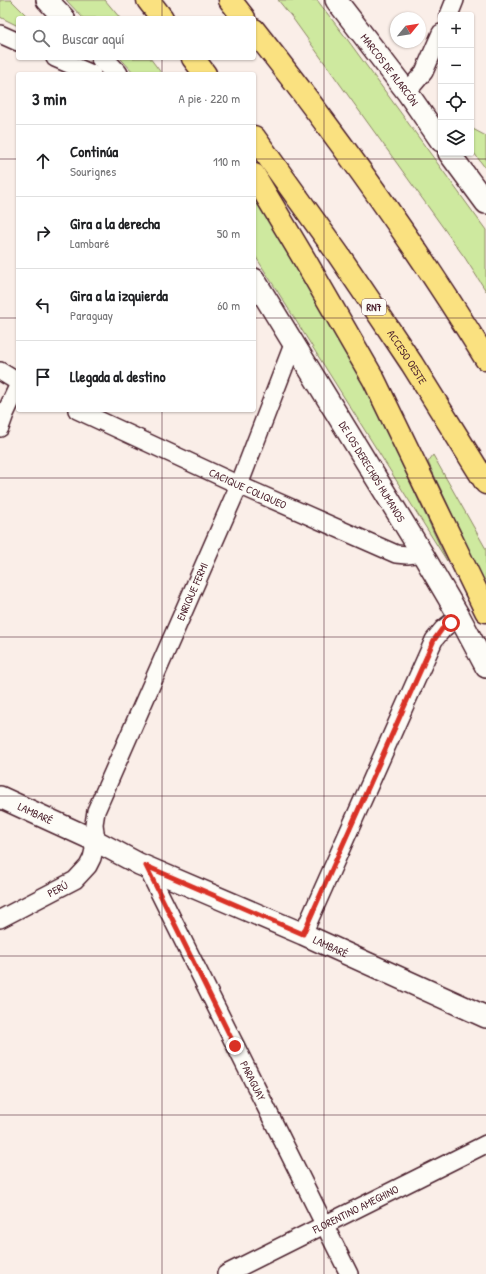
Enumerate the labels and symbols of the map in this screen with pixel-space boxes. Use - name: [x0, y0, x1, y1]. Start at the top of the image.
- north arrow: [390, 12, 426, 48]
- street label: MARCOS DE ALARCÓN: [358, 31, 422, 109]
- road number: RN7: [362, 299, 386, 315]
- street label: ACCESO OESTE: [384, 327, 430, 387]
- street label: DE LOS DERECHOS HUMANOS: [336, 419, 408, 525]
- street label: CACIQUE COLIQUEO: [207, 465, 289, 512]
- street label: ENRIQUE FERMI: [173, 560, 211, 623]
- route start: [442, 614, 460, 632]
- street label: LAMBARÉ: [16, 799, 55, 827]
- street label: PERÚ: [45, 878, 70, 900]
- street label: LAMBARÉ: [311, 933, 350, 961]
- route end: [226, 1037, 244, 1055]
- street label: PARAGUAY: [237, 1059, 269, 1103]
- street label: FLORENTINO AMEGHINO: [310, 1182, 401, 1237]

